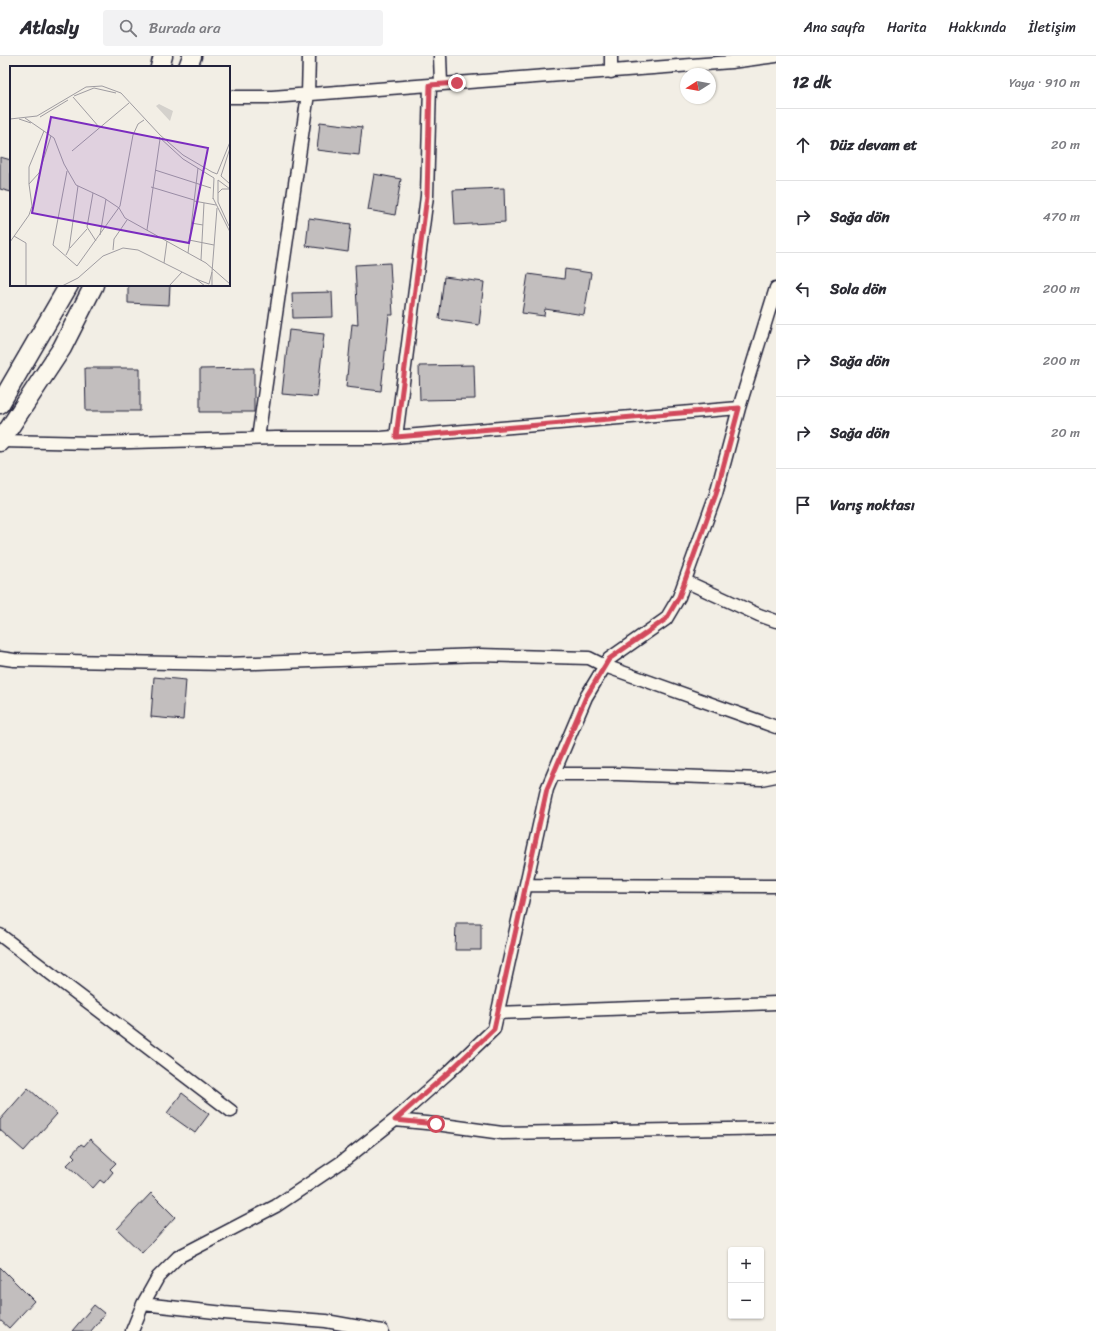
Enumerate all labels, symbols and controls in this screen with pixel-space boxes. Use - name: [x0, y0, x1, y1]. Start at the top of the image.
- search box: [103, 10, 383, 46]
- text: Atlasly: [20, 11, 79, 44]
- text: Burada ara: [149, 15, 221, 41]
- text: Ana sayfa: [804, 15, 865, 40]
- text: Harita: [887, 15, 927, 40]
- text: Hakkında: [949, 15, 1006, 40]
- text: İletişim: [1028, 15, 1076, 40]
- icon: search: [117, 17, 139, 39]
- inset map: [10, 66, 230, 286]
- text: 12 dk: [792, 67, 832, 97]
- north arrow: [680, 68, 716, 104]
- text: Yaya · 910 m: [1009, 71, 1080, 94]
- route end: [448, 74, 466, 92]
- text: Düz devam et: [830, 132, 917, 158]
- text: 20 m: [1051, 133, 1080, 156]
- icon: ahead: [792, 134, 814, 156]
- text: Sağa dön: [830, 204, 890, 230]
- text: 470 m: [1043, 205, 1080, 228]
- icon: right: [792, 206, 814, 228]
- text: Sola dön: [830, 276, 886, 302]
- text: 200 m: [1043, 277, 1080, 300]
- icon: left: [792, 278, 814, 300]
- text: Sağa dön: [830, 348, 890, 374]
- text: 200 m: [1043, 349, 1080, 372]
- icon: right: [792, 350, 814, 372]
- text: Sağa dön: [830, 420, 890, 446]
- text: 20 m: [1051, 421, 1080, 444]
- icon: right: [792, 422, 814, 444]
- text: Varış noktası: [830, 492, 915, 518]
- icon: arrive: [792, 494, 814, 516]
- route start: [427, 1115, 445, 1133]
- map controls: [728, 1247, 764, 1319]
- button: +: [728, 1247, 764, 1283]
- button: −: [728, 1283, 764, 1319]

